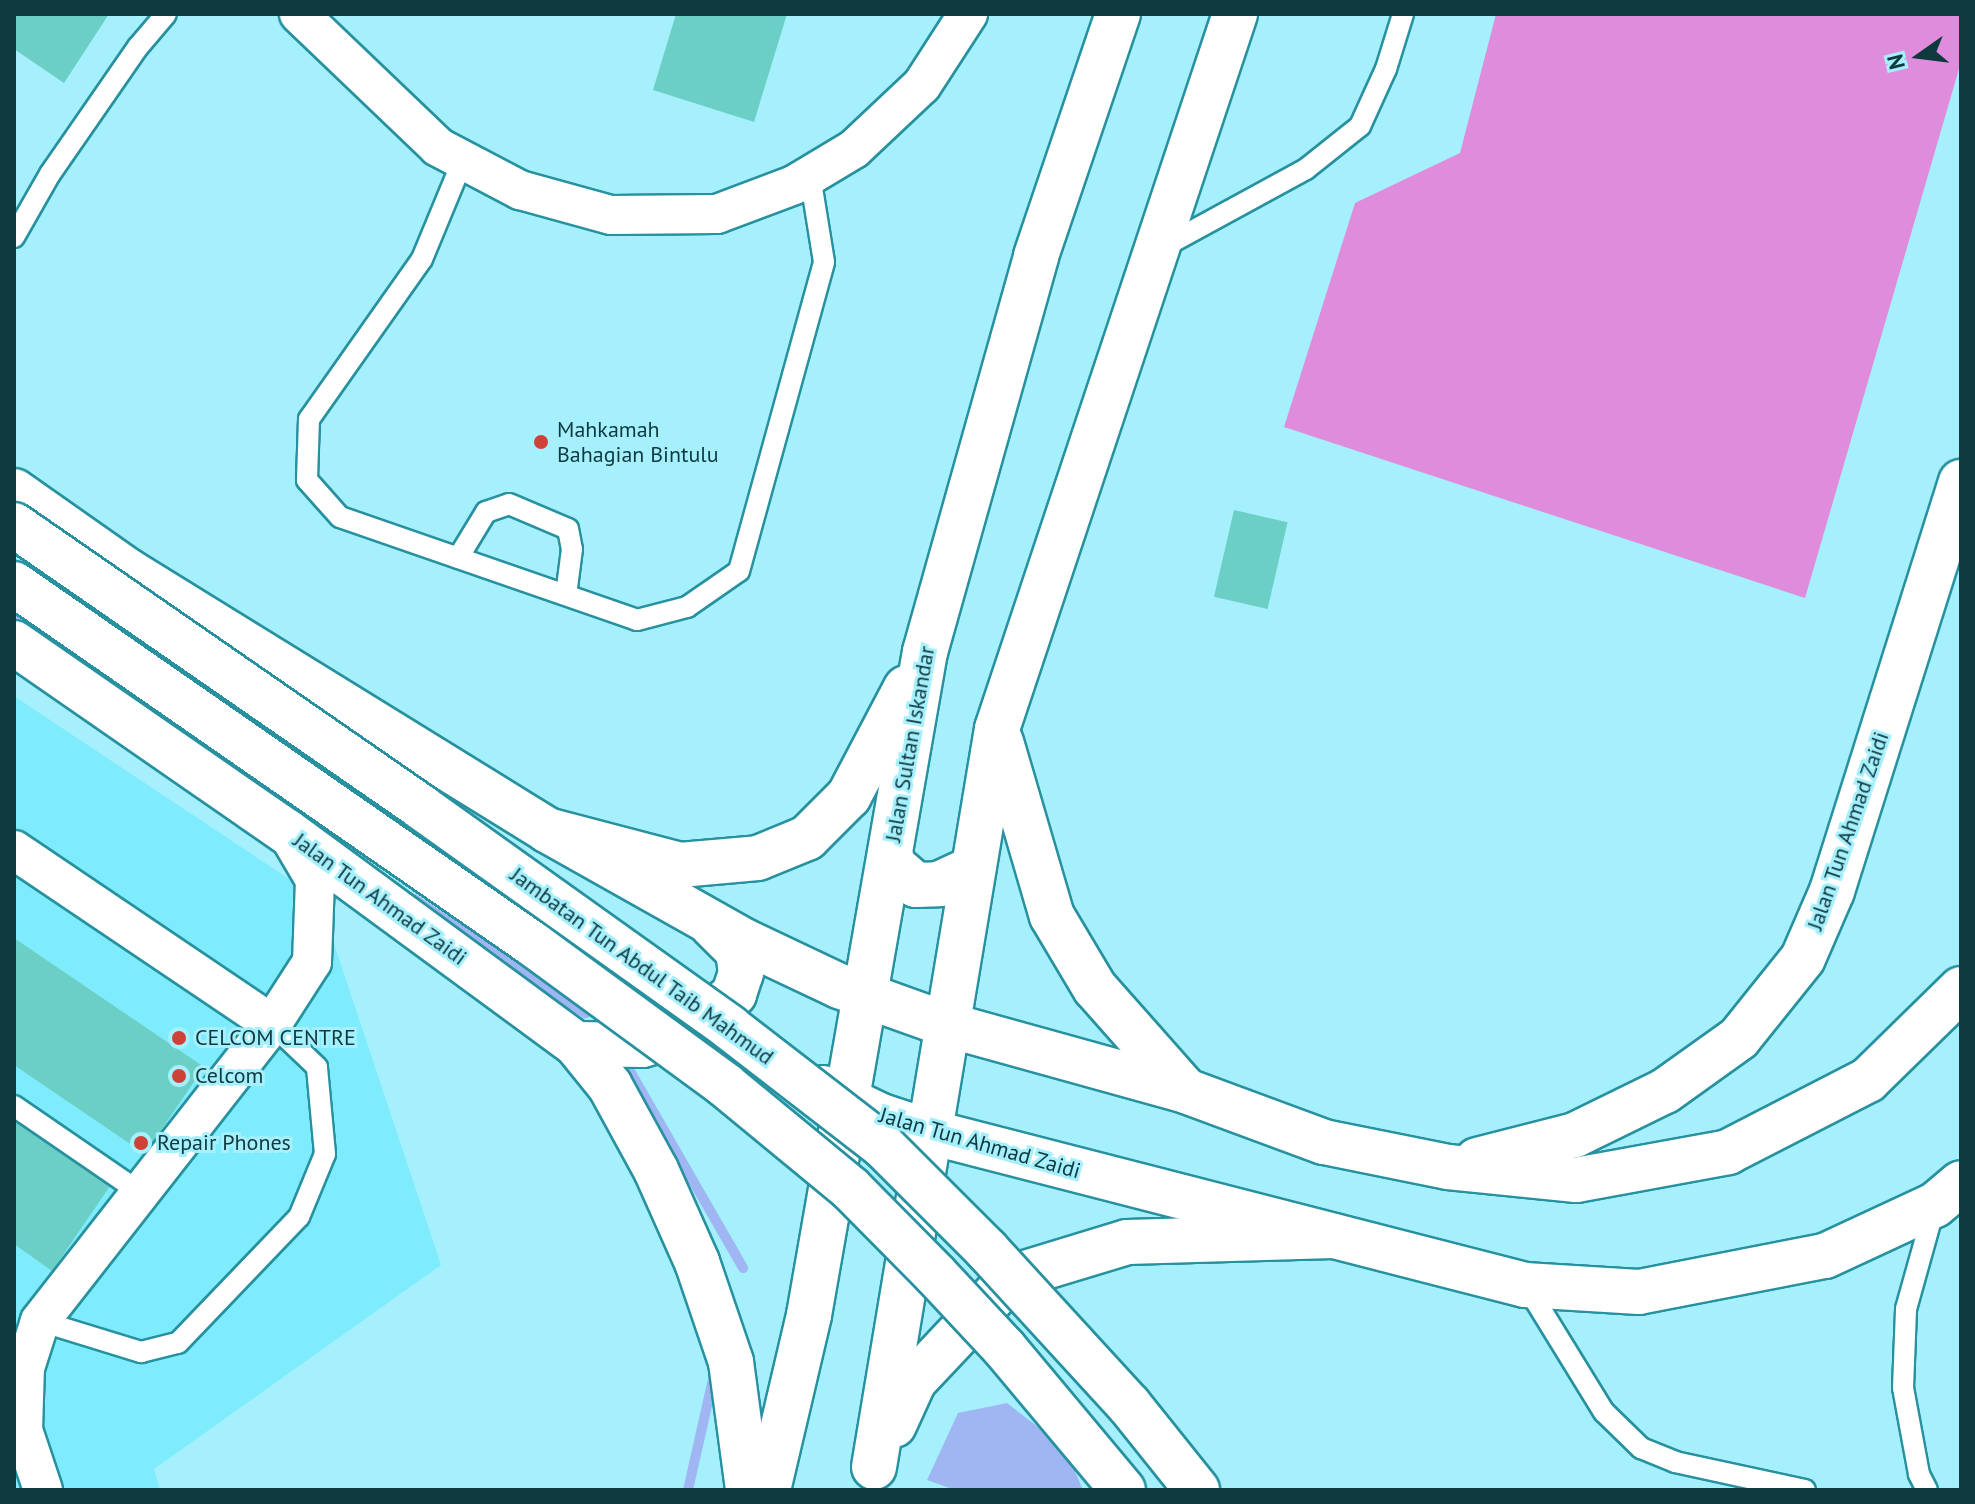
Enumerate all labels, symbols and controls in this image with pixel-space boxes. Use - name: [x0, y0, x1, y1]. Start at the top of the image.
- north arrow: [1879, 16, 1959, 96]
- text: N: [1880, 51, 1911, 72]
- place label: Mahkamah Bahagian Bintulu: [557, 416, 719, 468]
- marker: Mahkamah Bahagian Bintulu: [532, 433, 550, 451]
- street label: Jalan Sultan Iskandar: [880, 644, 940, 844]
- street label: Jalan Tun Ahmad Zaidi: [1801, 728, 1895, 934]
- street label: Jalan Tun Ahmad Zaidi: [287, 827, 473, 971]
- street label: Jambatan Tun Abdul Taib Mahmud: [504, 861, 780, 1071]
- place label: CELCOM CENTRE: [195, 1025, 356, 1051]
- marker: CELCOM CENTRE: [170, 1029, 188, 1047]
- place label: Celcom: [195, 1063, 263, 1089]
- marker: Celcom: [170, 1067, 188, 1085]
- street label: Jalan Tun Ahmad Zaidi: [876, 1101, 1084, 1185]
- place label: Repair Phones: [157, 1130, 291, 1156]
- marker: Repair Phones: [132, 1134, 150, 1152]

